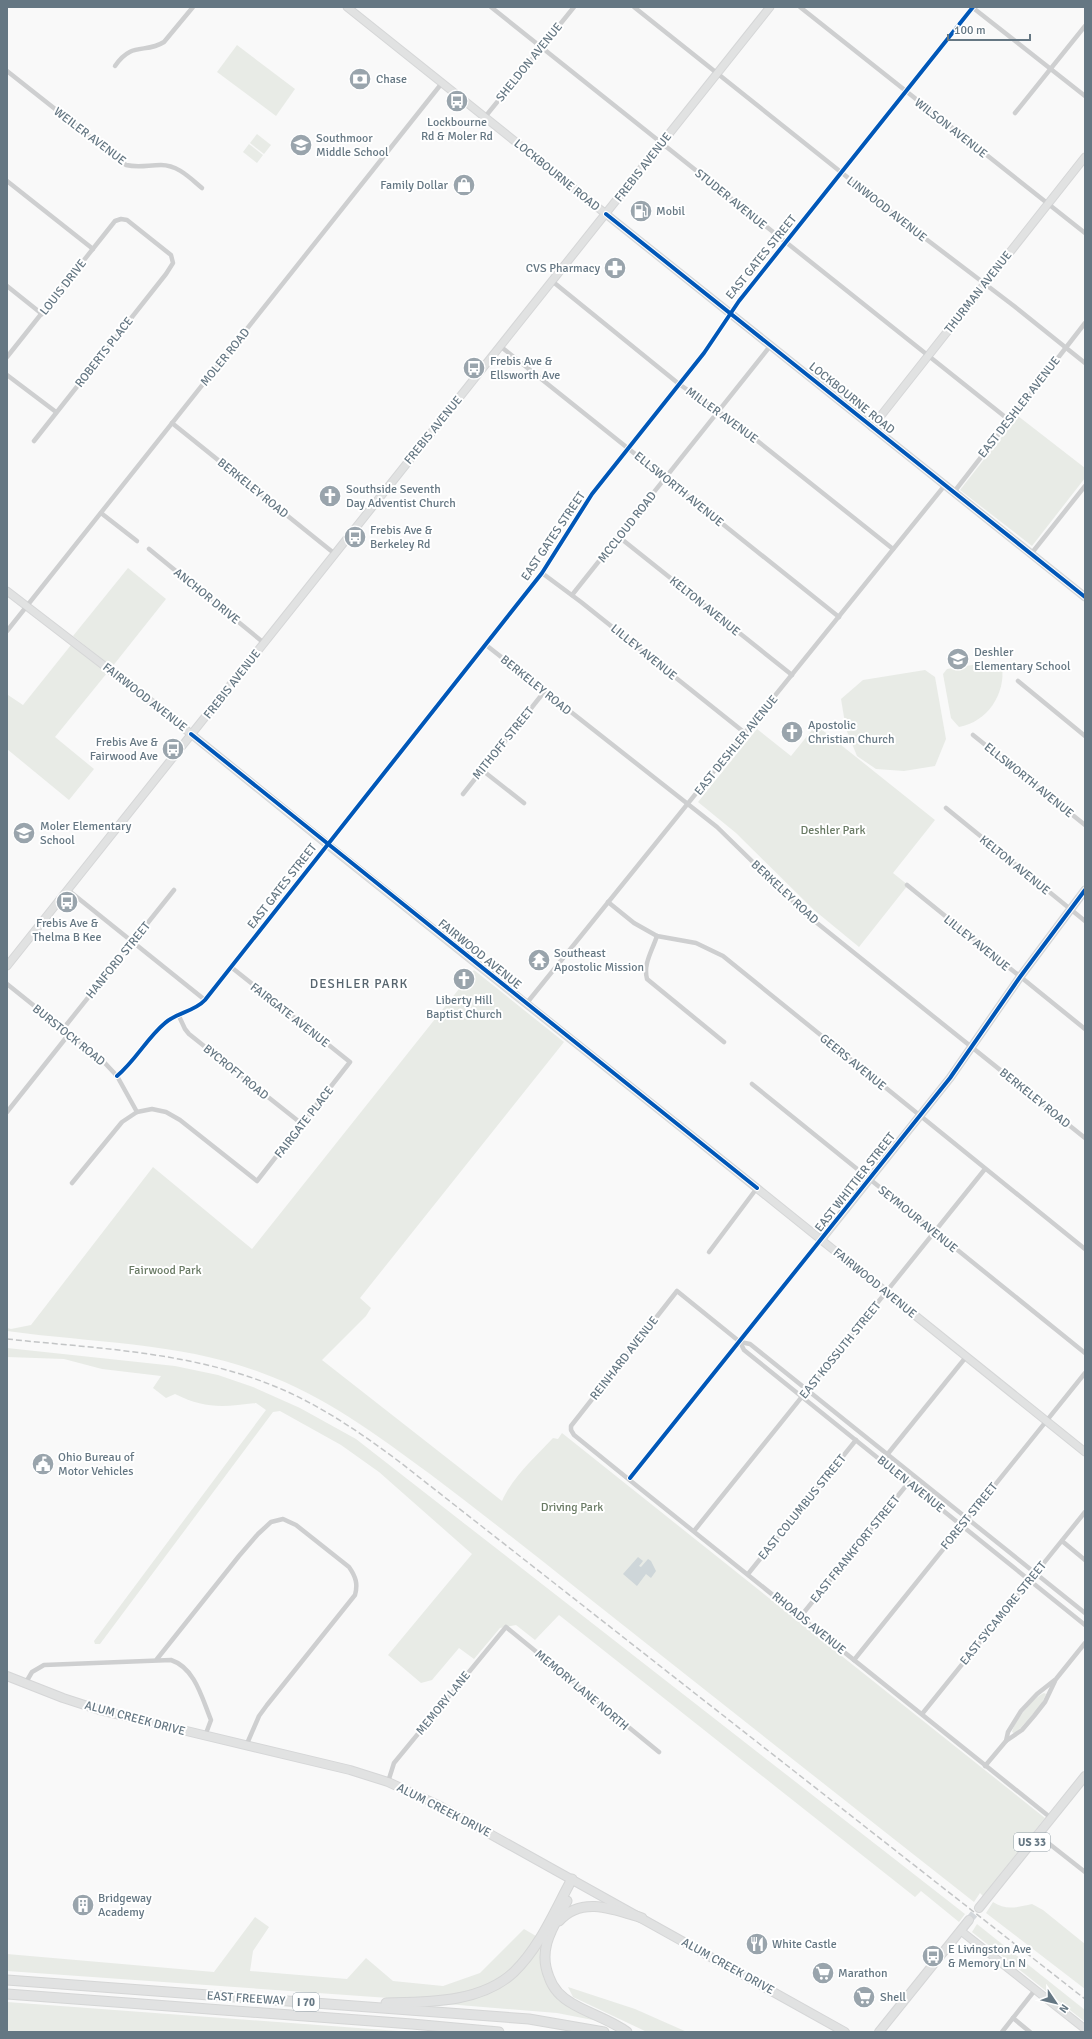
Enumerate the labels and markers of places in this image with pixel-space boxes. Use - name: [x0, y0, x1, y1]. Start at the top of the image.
- bank icon: Chase: [347, 66, 373, 92]
- place label: Chase: [376, 72, 407, 87]
- bus stop icon: Lockbourne Rd & Moler Rd: [444, 88, 470, 114]
- place label: Lockbourne Rd & Moler Rd: [421, 115, 493, 144]
- place label: Southmoor Middle School: [316, 131, 389, 160]
- school or university icon: Southmoor Middle School: [288, 132, 314, 158]
- shop icon: Family Dollar: [451, 172, 477, 198]
- place label: Family Dollar: [380, 178, 449, 193]
- fuel station icon: Mobil: [628, 198, 654, 224]
- place label: Mobil: [656, 204, 686, 219]
- pharmacy icon: CVS Pharmacy: [602, 255, 628, 281]
- place label: CVS Pharmacy: [526, 261, 600, 276]
- place label: Frebis Ave & Ellsworth Ave: [490, 354, 560, 383]
- bus stop icon: Frebis Ave & Ellsworth Ave: [461, 355, 487, 381]
- place label: Southside Seventh Day Adventist Church: [346, 482, 456, 511]
- church icon: Southside Seventh Day Adventist Church: [317, 483, 343, 509]
- place label: Frebis Ave & Berkeley Rd: [370, 523, 433, 552]
- bus stop icon: Frebis Ave & Berkeley Rd: [342, 524, 368, 550]
- place label: Deshler Elementary School: [974, 645, 1071, 674]
- school or university icon: Deshler Elementary School: [945, 646, 971, 672]
- place label: Apostolic Christian Church: [808, 718, 894, 747]
- church icon: Apostolic Christian Church: [779, 719, 805, 745]
- place label: Frebis Ave & Fairwood Ave: [90, 735, 159, 764]
- bus stop icon: Frebis Ave & Fairwood Ave: [160, 736, 186, 762]
- place label: Moler Elementary School: [40, 819, 132, 848]
- school or university icon: Moler Elementary School: [11, 820, 37, 846]
- bus stop icon: Frebis Ave & Thelma B Kee: [54, 889, 80, 915]
- place label: Frebis Ave & Thelma B Kee: [32, 916, 102, 945]
- place label: Southeast Apostolic Mission: [554, 946, 644, 975]
- temple icon: Southeast Apostolic Mission: [526, 947, 552, 973]
- church icon: Liberty Hill Baptist Church: [451, 966, 477, 992]
- place label: Liberty Hill Baptist Church: [426, 993, 502, 1022]
- place label: Ohio Bureau of Motor Vehicles: [58, 1450, 135, 1479]
- public building icon: Ohio Bureau of Motor Vehicles: [30, 1451, 56, 1477]
- place label: Bridgeway Academy: [98, 1891, 152, 1920]
- building icon: Bridgeway Academy: [70, 1892, 96, 1918]
- restaurant icon: White Castle: [744, 1931, 770, 1957]
- place label: White Castle: [772, 1937, 837, 1952]
- place label: E Livingston Ave & Memory Ln N: [948, 1942, 1031, 1971]
- bus stop icon: E Livingston Ave & Memory Ln N: [920, 1943, 946, 1969]
- supermarket icon: Marathon: [810, 1960, 836, 1986]
- place label: Marathon: [838, 1966, 888, 1981]
- supermarket icon: Shell: [851, 1984, 877, 2010]
- place label: Shell: [880, 1990, 907, 2005]

